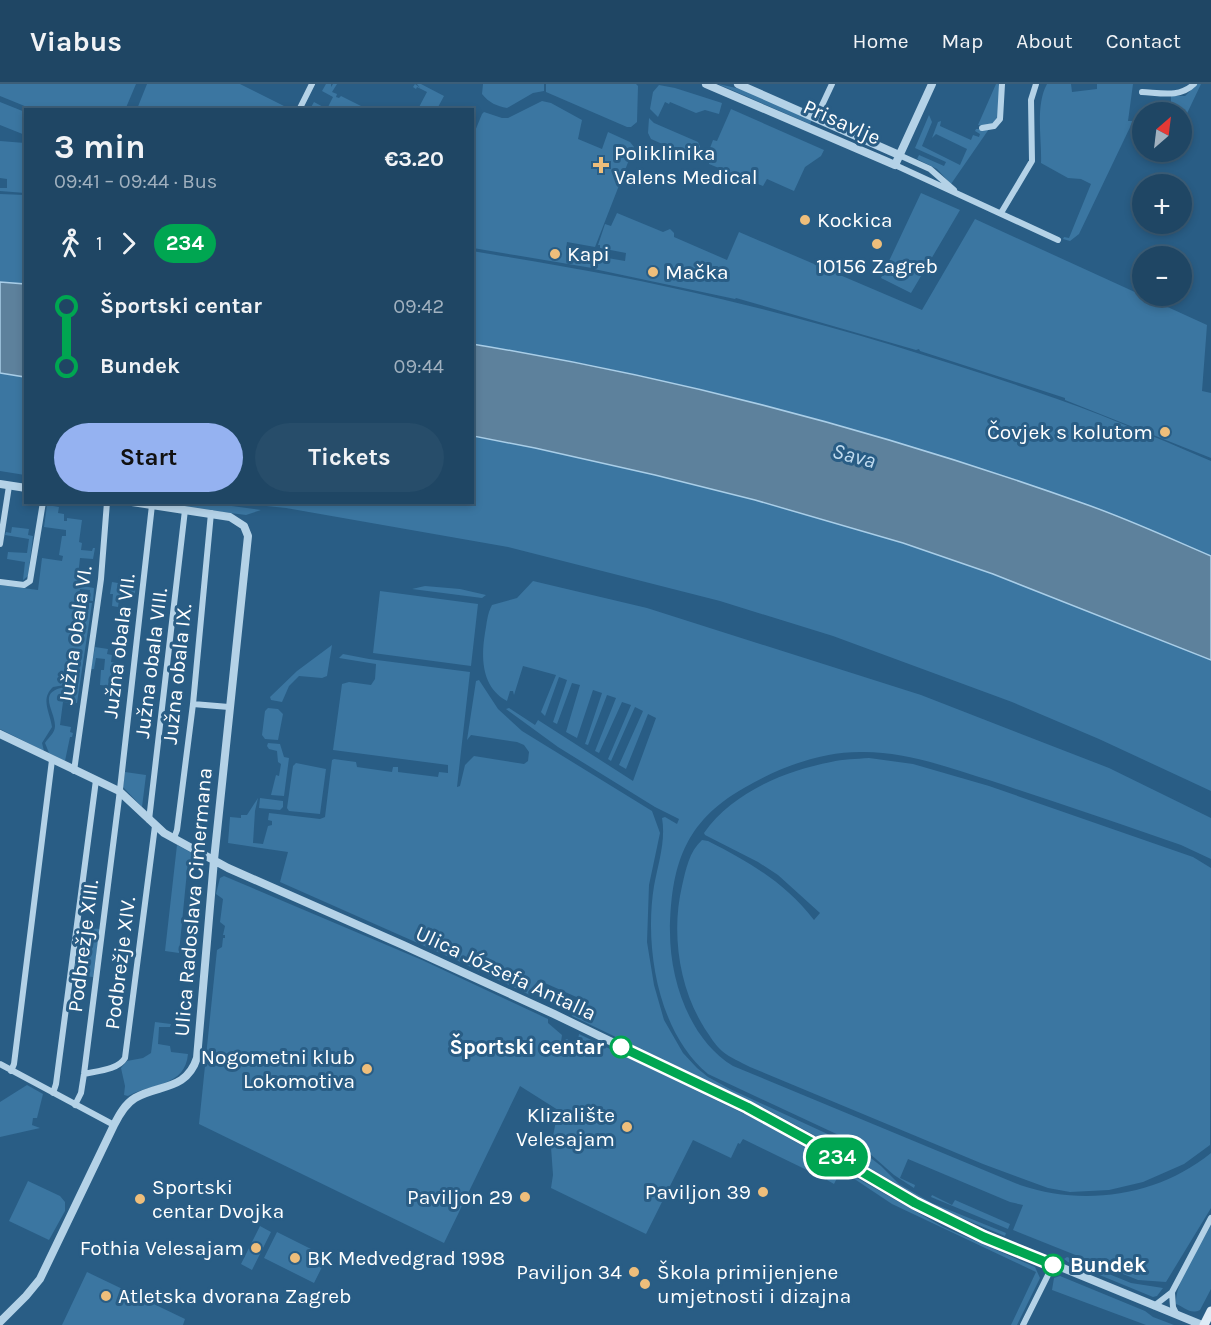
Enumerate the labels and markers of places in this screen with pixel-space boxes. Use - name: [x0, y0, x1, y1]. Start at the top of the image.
- place label: Poliklinika Valens Medical: [614, 141, 758, 189]
- marker: Poliklinika Valens Medical: [592, 156, 610, 174]
- place label: Kockica: [817, 208, 893, 232]
- marker: Kockica: [798, 213, 812, 227]
- marker: 10156 Zagreb: [870, 237, 884, 251]
- place label: Kapi: [567, 242, 610, 266]
- marker: Kapi: [548, 247, 562, 261]
- place label: 10156 Zagreb: [816, 254, 938, 278]
- place label: Mačka: [665, 260, 729, 284]
- marker: Mačka: [646, 265, 660, 279]
- place label: Čovjek s kolutom: [987, 420, 1153, 444]
- marker: Čovjek s kolutom: [1158, 425, 1172, 439]
- place label: Športski centar: [450, 1033, 605, 1059]
- marker: Športski centar: [610, 1036, 632, 1058]
- place label: Nogometni klub Lokomotiva: [201, 1045, 355, 1093]
- marker: Nogometni klub Lokomotiva: [360, 1062, 374, 1076]
- place label: Klizalište Velesajam: [516, 1103, 615, 1151]
- marker: Klizalište Velesajam: [620, 1120, 634, 1134]
- place label: Sportski centar Dvojka: [152, 1175, 284, 1223]
- place label: Paviljon 39: [645, 1180, 751, 1204]
- place label: Paviljon 29: [407, 1185, 513, 1209]
- marker: Paviljon 39: [756, 1185, 770, 1199]
- marker: Paviljon 29: [518, 1190, 532, 1204]
- marker: Sportski centar Dvojka: [133, 1192, 147, 1206]
- place label: Fothia Velesajam: [80, 1236, 244, 1260]
- marker: Fothia Velesajam: [249, 1241, 263, 1255]
- place label: BK Medvedgrad 1998: [307, 1246, 505, 1270]
- marker: BK Medvedgrad 1998: [288, 1251, 302, 1265]
- place label: Bundek: [1070, 1253, 1147, 1277]
- marker: Bundek: [1042, 1254, 1064, 1276]
- place label: Paviljon 34: [516, 1260, 622, 1284]
- place label: Škola primijenjene umjetnosti i dizajna: [657, 1260, 851, 1308]
- marker: Paviljon 34: [627, 1265, 641, 1279]
- marker: Škola primijenjene umjetnosti i dizajna: [638, 1277, 652, 1291]
- place label: Atletska dvorana Zagreb: [118, 1284, 351, 1308]
- marker: Atletska dvorana Zagreb: [99, 1289, 113, 1303]

